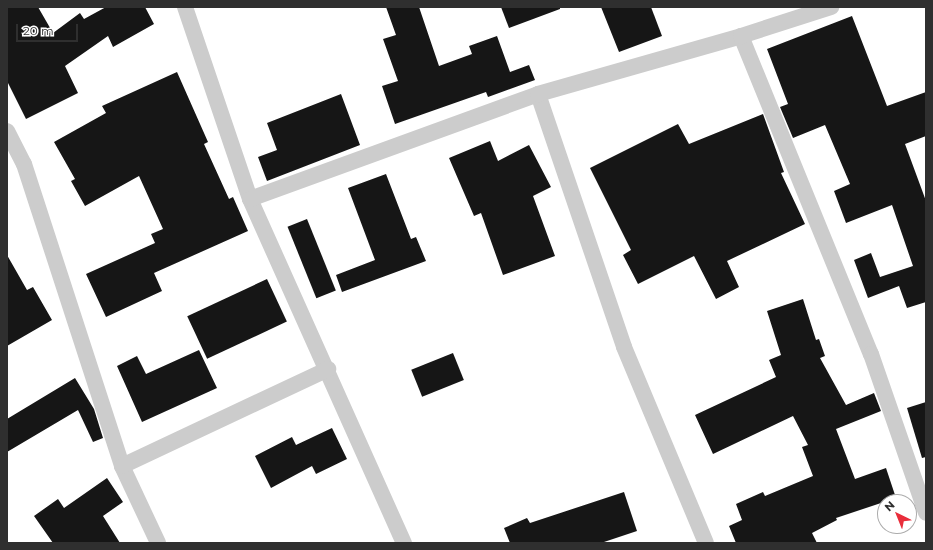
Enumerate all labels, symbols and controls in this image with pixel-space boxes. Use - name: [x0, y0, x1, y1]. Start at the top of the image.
- scale bar: [18, 16, 80, 42]
- text: 20 m: [23, 23, 54, 38]
- north arrow: [877, 494, 917, 534]
- text: N: [881, 498, 898, 514]

